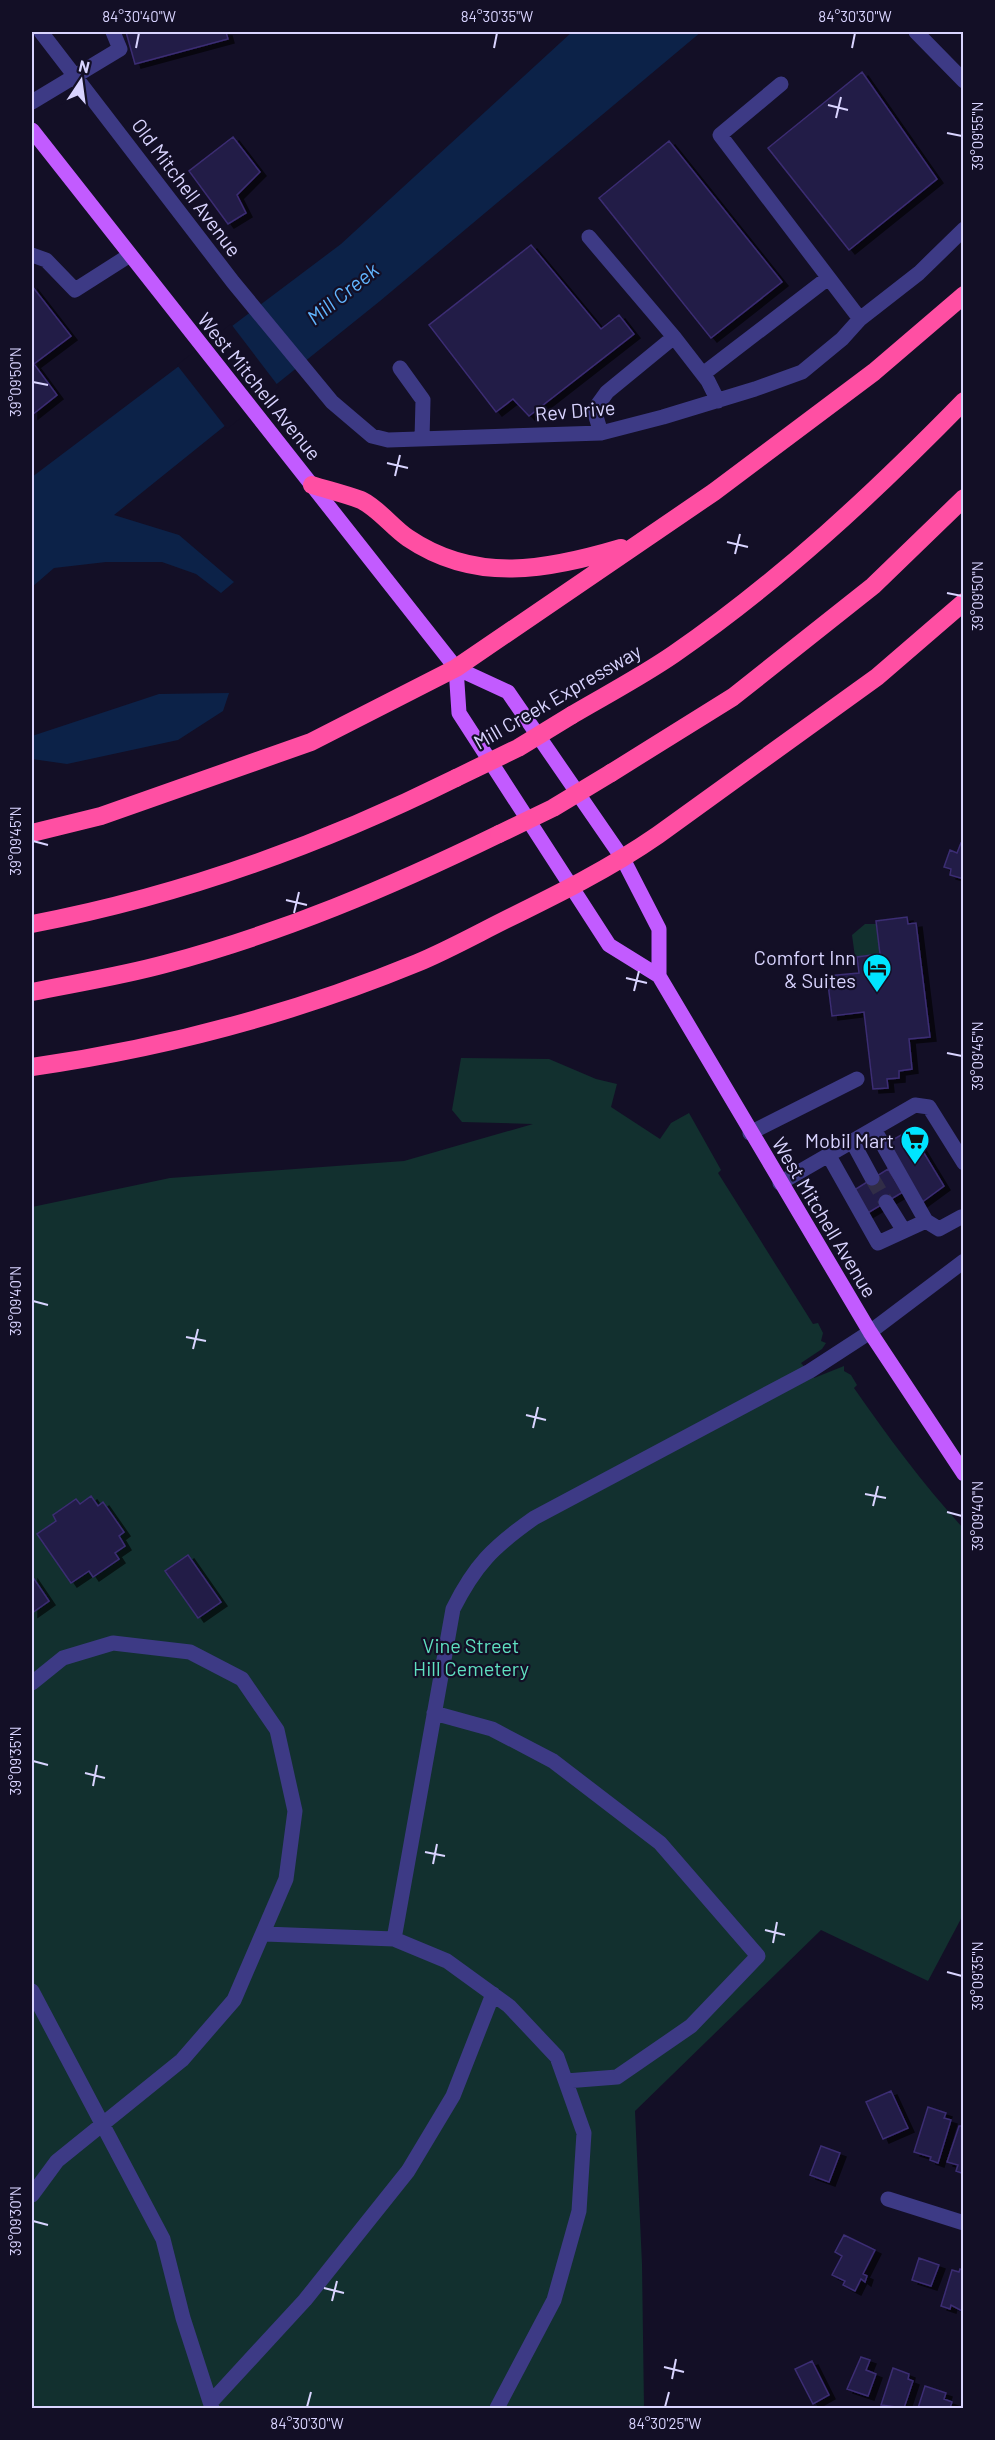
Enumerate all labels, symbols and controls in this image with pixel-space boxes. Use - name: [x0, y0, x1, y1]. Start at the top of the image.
- text: 84°30'40"W: [102, 7, 176, 25]
- text: 84°30'35"W: [461, 7, 533, 25]
- text: 84°30'30"W: [818, 7, 892, 25]
- north arrow: [51, 51, 111, 111]
- text: N: [77, 55, 92, 76]
- text: 39°09'55"N: [968, 101, 986, 171]
- street label: Old Mitchell Avenue: [127, 113, 247, 261]
- water label: Mill Creek: [301, 256, 383, 329]
- street label: West Mitchell Avenue: [193, 307, 327, 465]
- text: 39°09'50"N: [6, 347, 24, 417]
- street label: Rev Drive: [534, 395, 616, 425]
- text: 39°09'50"N: [968, 561, 986, 631]
- street label: Mill Creek Expressway: [469, 638, 645, 754]
- text: 39°09'45"N: [6, 806, 24, 876]
- place label: Comfort Inn & Suites: [754, 945, 856, 992]
- hotel icon: Comfort Inn & Suites: [861, 952, 893, 994]
- text: 39°09'45"N: [968, 1021, 986, 1091]
- supermarket icon: Mobil Mart: [899, 1124, 931, 1166]
- place label: Mobil Mart: [805, 1128, 894, 1152]
- street label: West Mitchell Avenue: [768, 1132, 882, 1302]
- text: 39°09'40"N: [6, 1266, 24, 1336]
- text: 39°09'40"N: [968, 1481, 986, 1551]
- park label: Vine Street Hill Cemetery: [413, 1633, 529, 1680]
- text: 39°09'35"N: [6, 1726, 24, 1796]
- text: 39°09'35"N: [968, 1941, 986, 2011]
- text: 39°09'30"N: [6, 2186, 24, 2256]
- text: 84°30'30"W: [270, 2414, 344, 2432]
- text: 84°30'25"W: [629, 2414, 701, 2432]

